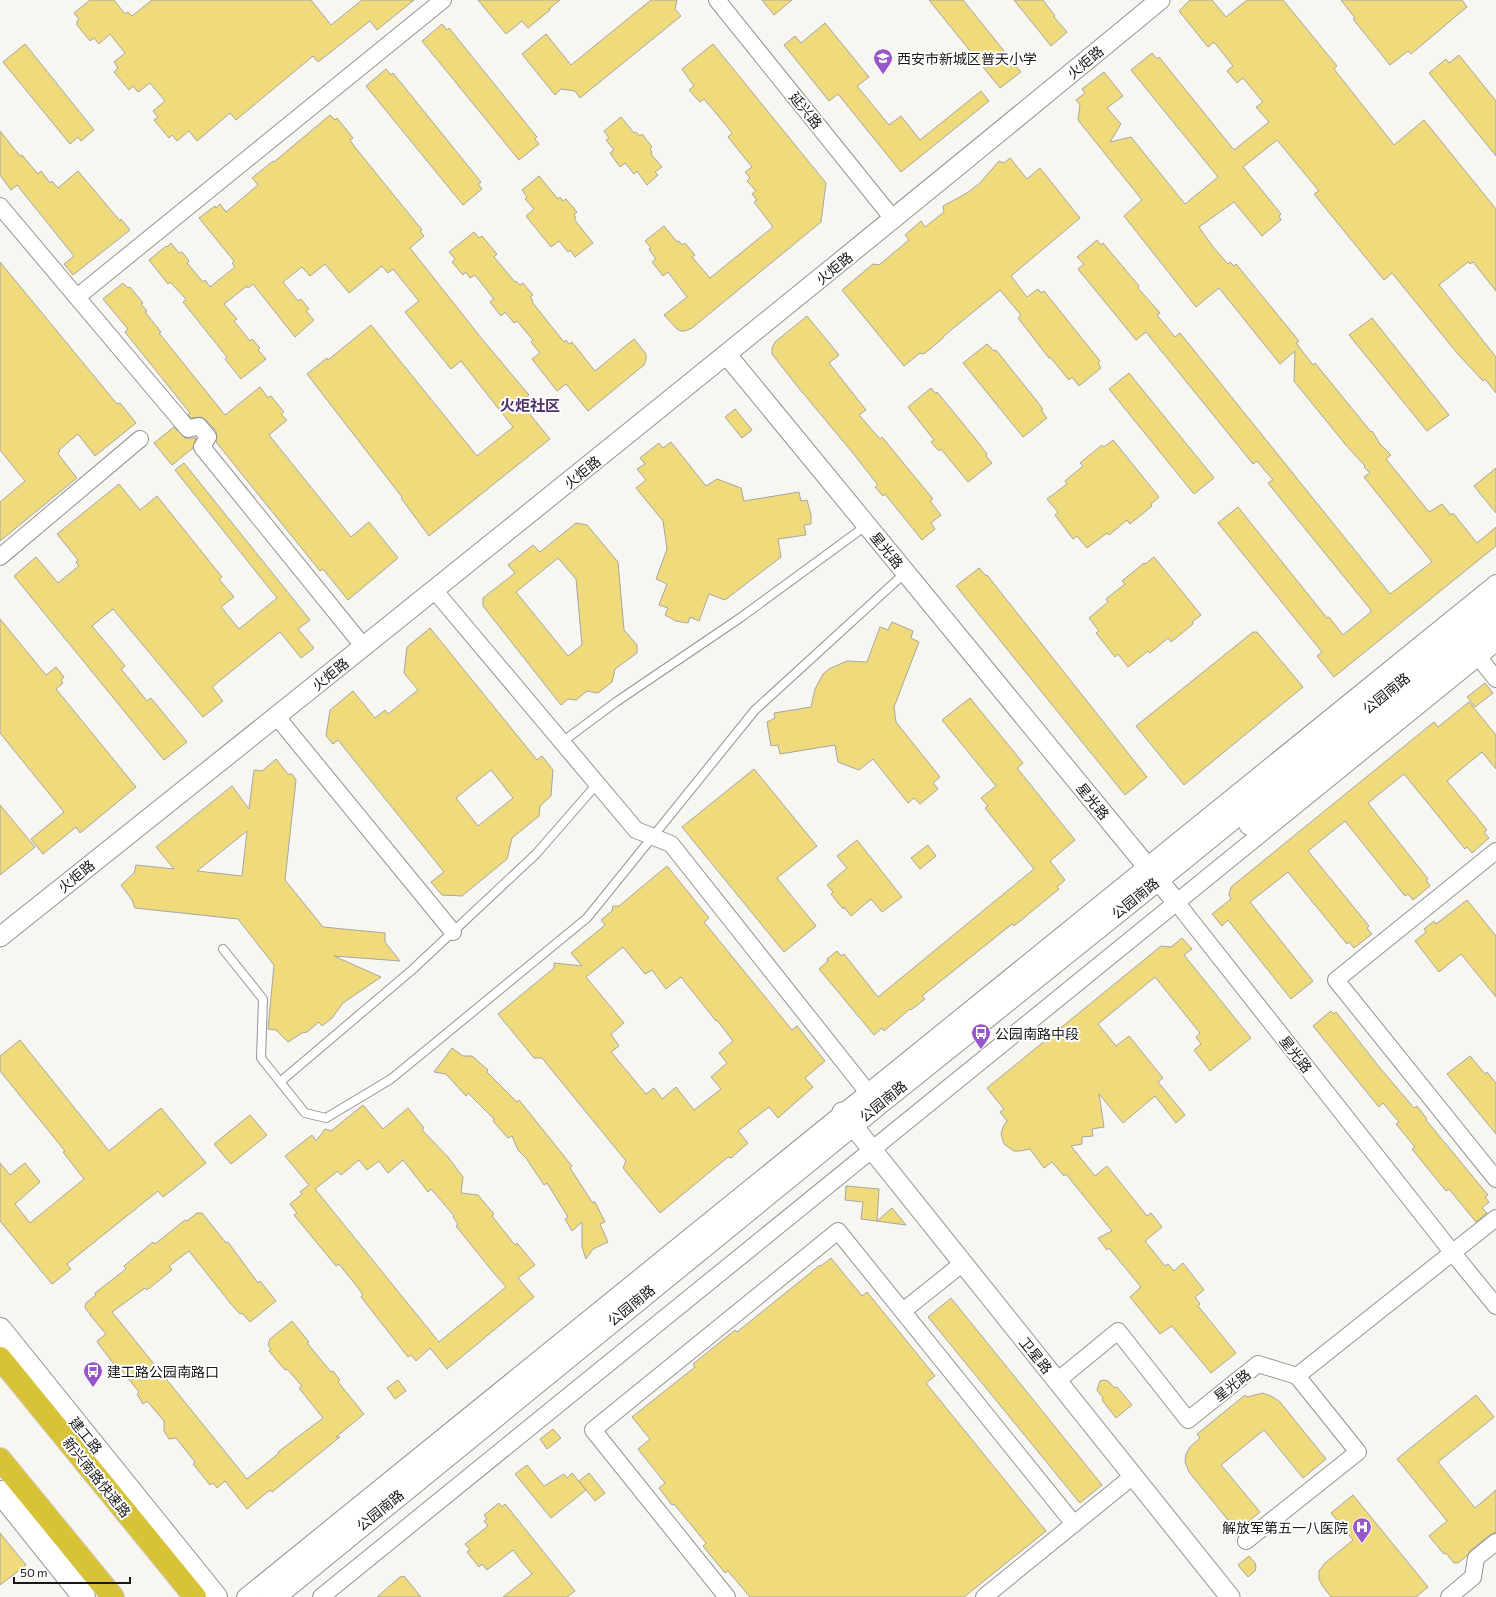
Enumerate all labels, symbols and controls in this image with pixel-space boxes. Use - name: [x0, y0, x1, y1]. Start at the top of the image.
- street label: 火炬路: [1063, 42, 1107, 82]
- school or university icon: 西安市新城区普天小学: [872, 47, 894, 75]
- place label: 西安市新城区普天小学: [897, 50, 1037, 67]
- street label: 延兴路: [786, 88, 826, 132]
- street label: 火炬路: [812, 248, 856, 288]
- district label: 火炬社区: [500, 396, 560, 414]
- street label: 火炬路: [560, 452, 604, 492]
- street label: 星光路: [867, 528, 907, 572]
- street label: 火炬路: [308, 654, 352, 694]
- street label: 公园南路: [1359, 669, 1413, 717]
- street label: 星光路: [1073, 779, 1113, 823]
- street label: 火炬路: [54, 856, 98, 896]
- street label: 公园南路: [1108, 874, 1162, 922]
- bus stop icon: 公园南路中段: [970, 1022, 992, 1050]
- place label: 公园南路中段: [995, 1025, 1079, 1042]
- street label: 星光路: [1276, 1032, 1316, 1076]
- street label: 公园南路: [856, 1077, 910, 1125]
- street label: 公园南路: [604, 1281, 658, 1329]
- street label: 卫星路: [1016, 1333, 1056, 1377]
- bus stop icon: 建工路公园南路口: [82, 1360, 104, 1388]
- place label: 建工路公园南路口: [107, 1363, 219, 1380]
- street label: 星光路: [1210, 1365, 1254, 1405]
- street label: 建工路: [66, 1413, 106, 1457]
- street label: 新兴南路快速路: [60, 1434, 134, 1520]
- street label: 公园南路: [353, 1486, 407, 1534]
- hospital icon: 解放军第五一八医院: [1351, 1516, 1373, 1544]
- place label: 解放军第五一八医院: [1222, 1519, 1348, 1536]
- scale bar: [14, 1559, 130, 1585]
- text: 50 m: [20, 1565, 48, 1579]

